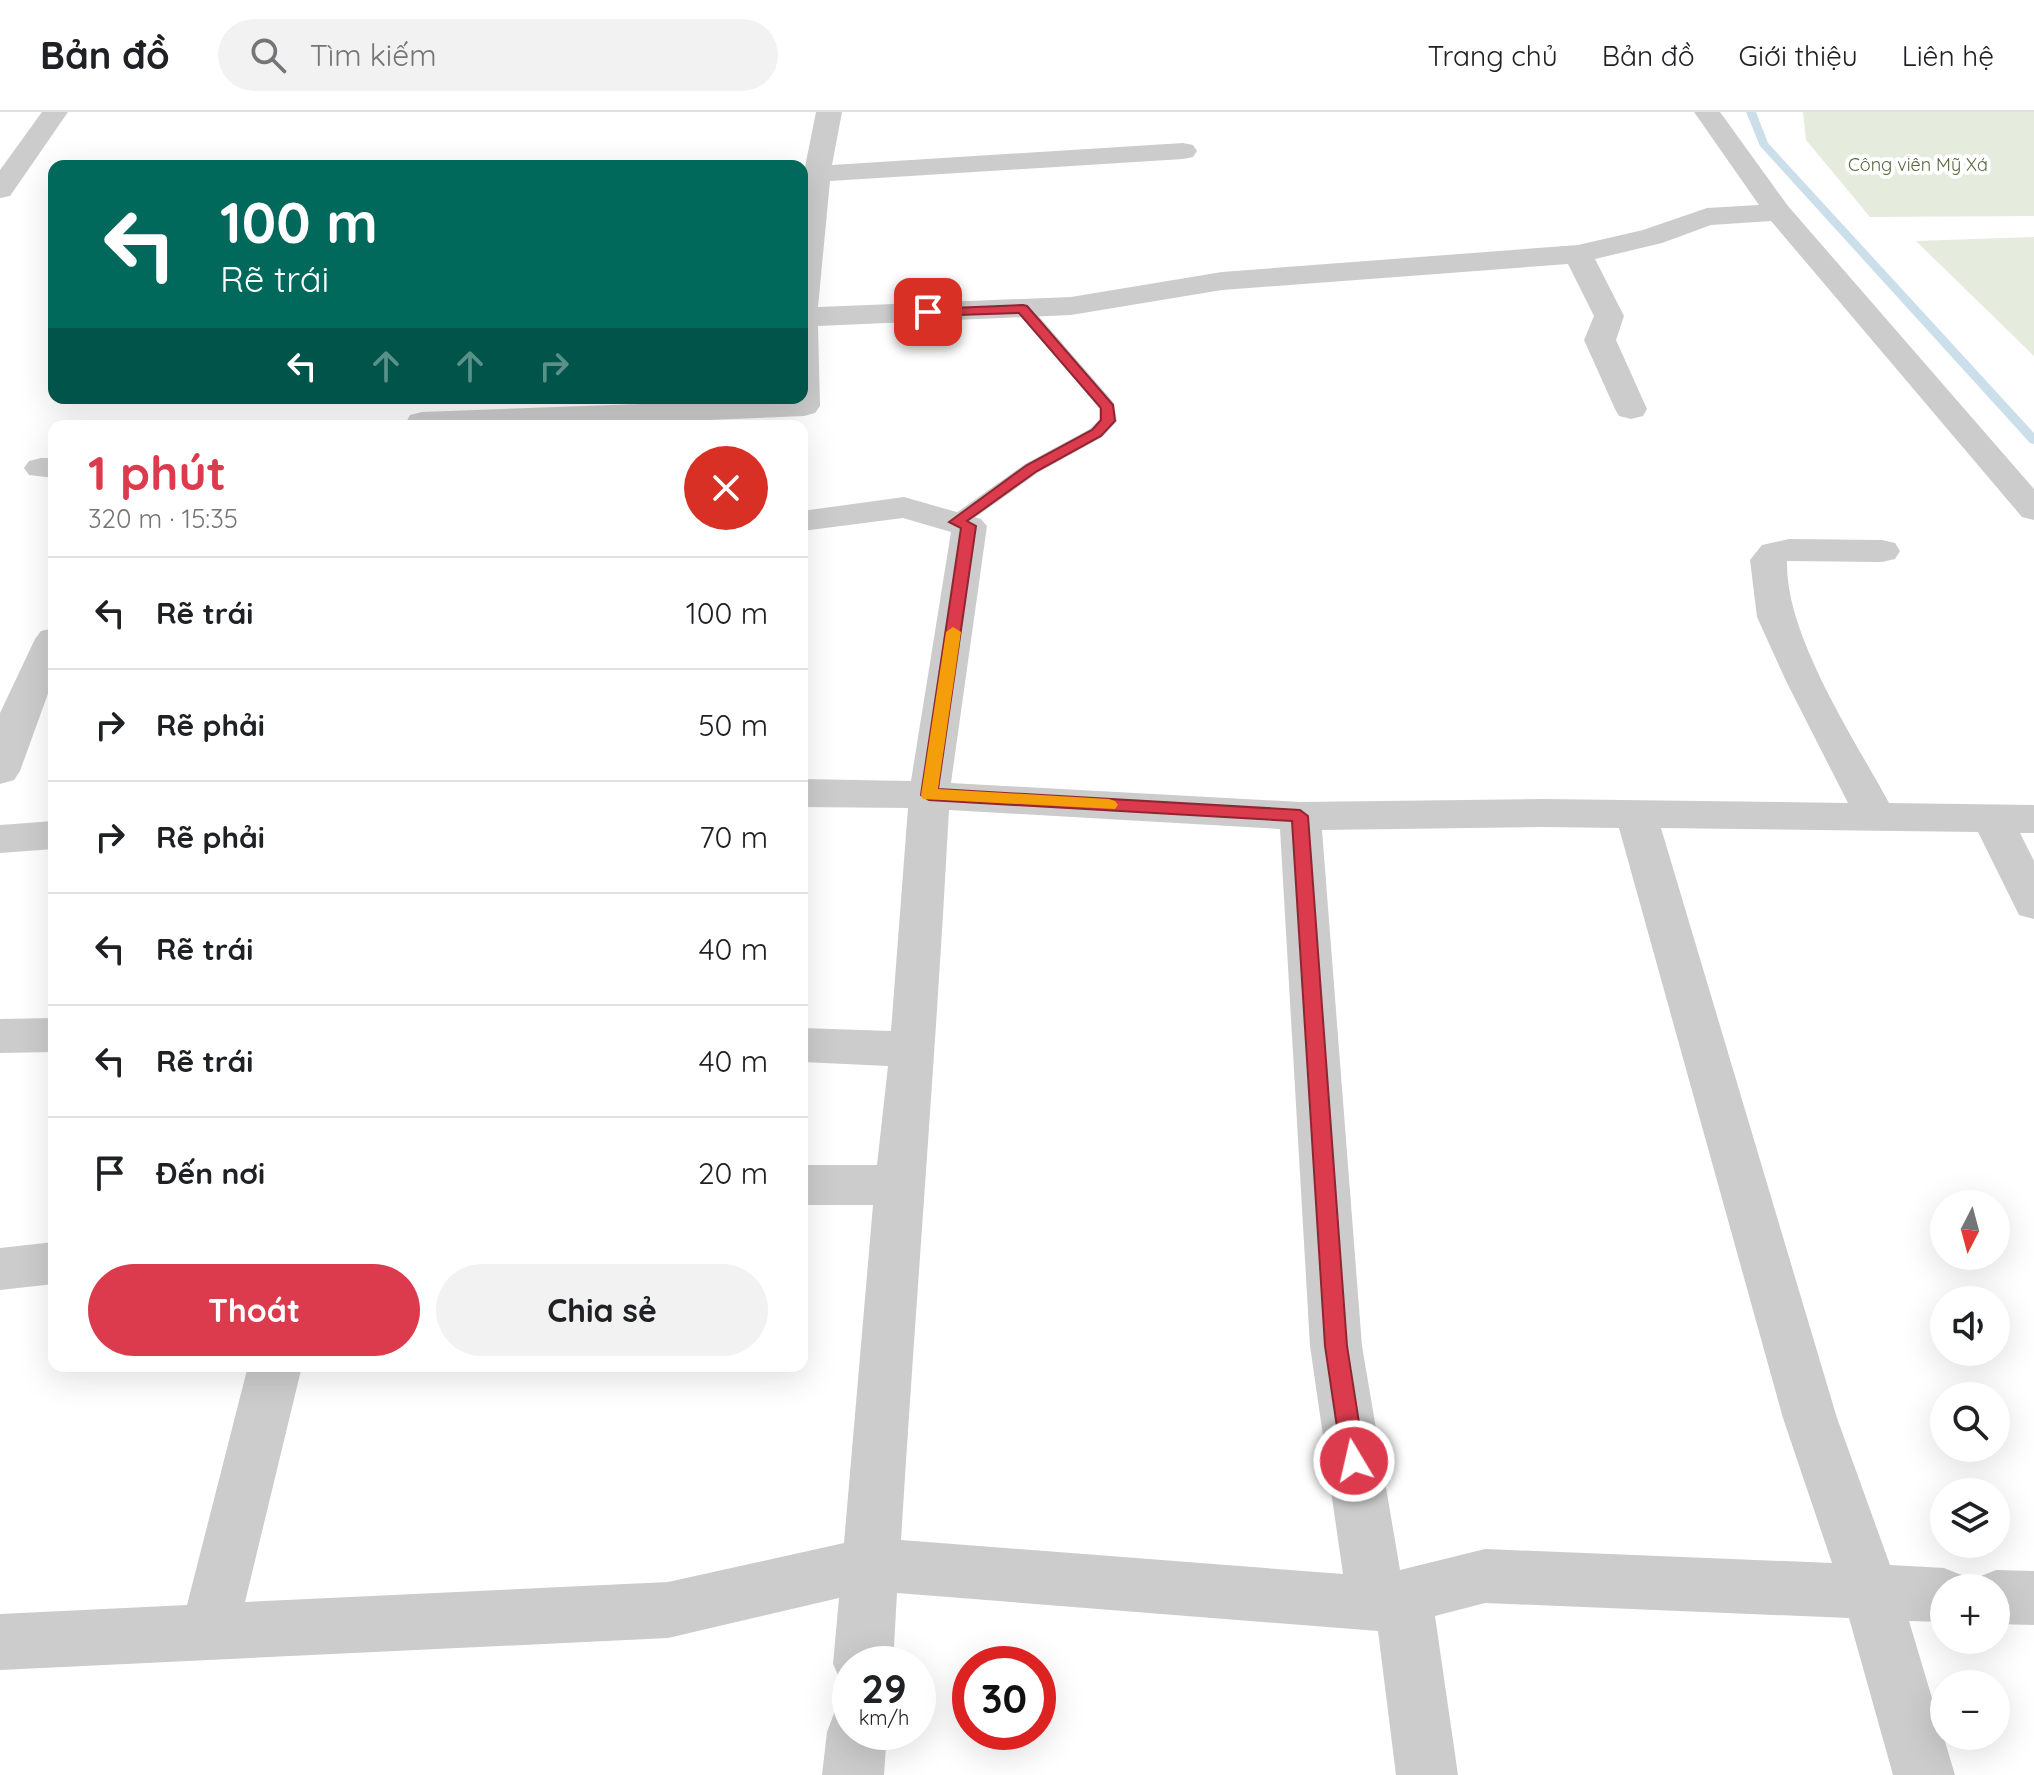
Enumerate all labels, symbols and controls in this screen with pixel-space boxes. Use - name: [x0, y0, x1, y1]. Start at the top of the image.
- search box: [218, 19, 778, 91]
- text: Bản đồ: [40, 31, 170, 79]
- icon: search: [246, 33, 290, 77]
- text: Tìm kiếm: [310, 36, 437, 74]
- text: Trang chủ: [1427, 38, 1558, 73]
- text: Bản đồ: [1602, 38, 1695, 73]
- text: Giới thiệu: [1739, 38, 1858, 73]
- text: Liên hệ: [1902, 38, 1994, 73]
- park label: Công viên Mỹ Xá: [1848, 153, 1988, 176]
- text: 100 m: [220, 187, 378, 257]
- icon: left: [88, 192, 192, 296]
- text: Rẽ trái: [220, 256, 329, 301]
- pin: [894, 278, 962, 346]
- icon: arrive: [906, 290, 950, 334]
- icon: left: [280, 344, 324, 388]
- icon: ahead: [364, 344, 408, 388]
- icon: ahead: [448, 344, 492, 388]
- icon: right: [532, 344, 576, 388]
- text: 1 phút: [88, 442, 226, 502]
- button: close: [684, 446, 768, 530]
- text: 320 m · 15:35: [88, 502, 238, 535]
- icon: left: [88, 591, 132, 635]
- text: Rẽ trái: [156, 594, 253, 632]
- text: 100 m: [686, 594, 768, 632]
- icon: right: [88, 703, 132, 747]
- text: Rẽ phải: [156, 706, 265, 744]
- text: 50 m: [698, 706, 768, 744]
- icon: right: [88, 815, 132, 859]
- text: Rẽ phải: [156, 818, 265, 856]
- text: 70 m: [699, 818, 768, 856]
- icon: left: [88, 927, 132, 971]
- text: Rẽ trái: [156, 930, 253, 968]
- text: 40 m: [699, 930, 768, 968]
- icon: left: [88, 1039, 132, 1083]
- text: Rẽ trái: [156, 1042, 253, 1080]
- text: 40 m: [699, 1042, 768, 1080]
- icon: arrive: [88, 1151, 132, 1195]
- text: Đến nơi: [156, 1154, 265, 1192]
- text: 20 m: [698, 1154, 768, 1192]
- north arrow: [1930, 1190, 2010, 1270]
- map controls: [1930, 1190, 2010, 1750]
- button: Thoát: [88, 1264, 420, 1356]
- button: Chia sẻ: [436, 1264, 768, 1356]
- button: sound: [1930, 1286, 2010, 1366]
- button: search: [1930, 1382, 2010, 1462]
- position arrow: [1312, 1419, 1396, 1503]
- button: layers: [1930, 1478, 2010, 1558]
- button: +: [1930, 1574, 2010, 1654]
- speed limit sign: 30: [952, 1646, 1056, 1750]
- text: 29: [861, 1663, 907, 1713]
- button: −: [1930, 1670, 2010, 1750]
- text: km/h: [859, 1705, 909, 1730]

